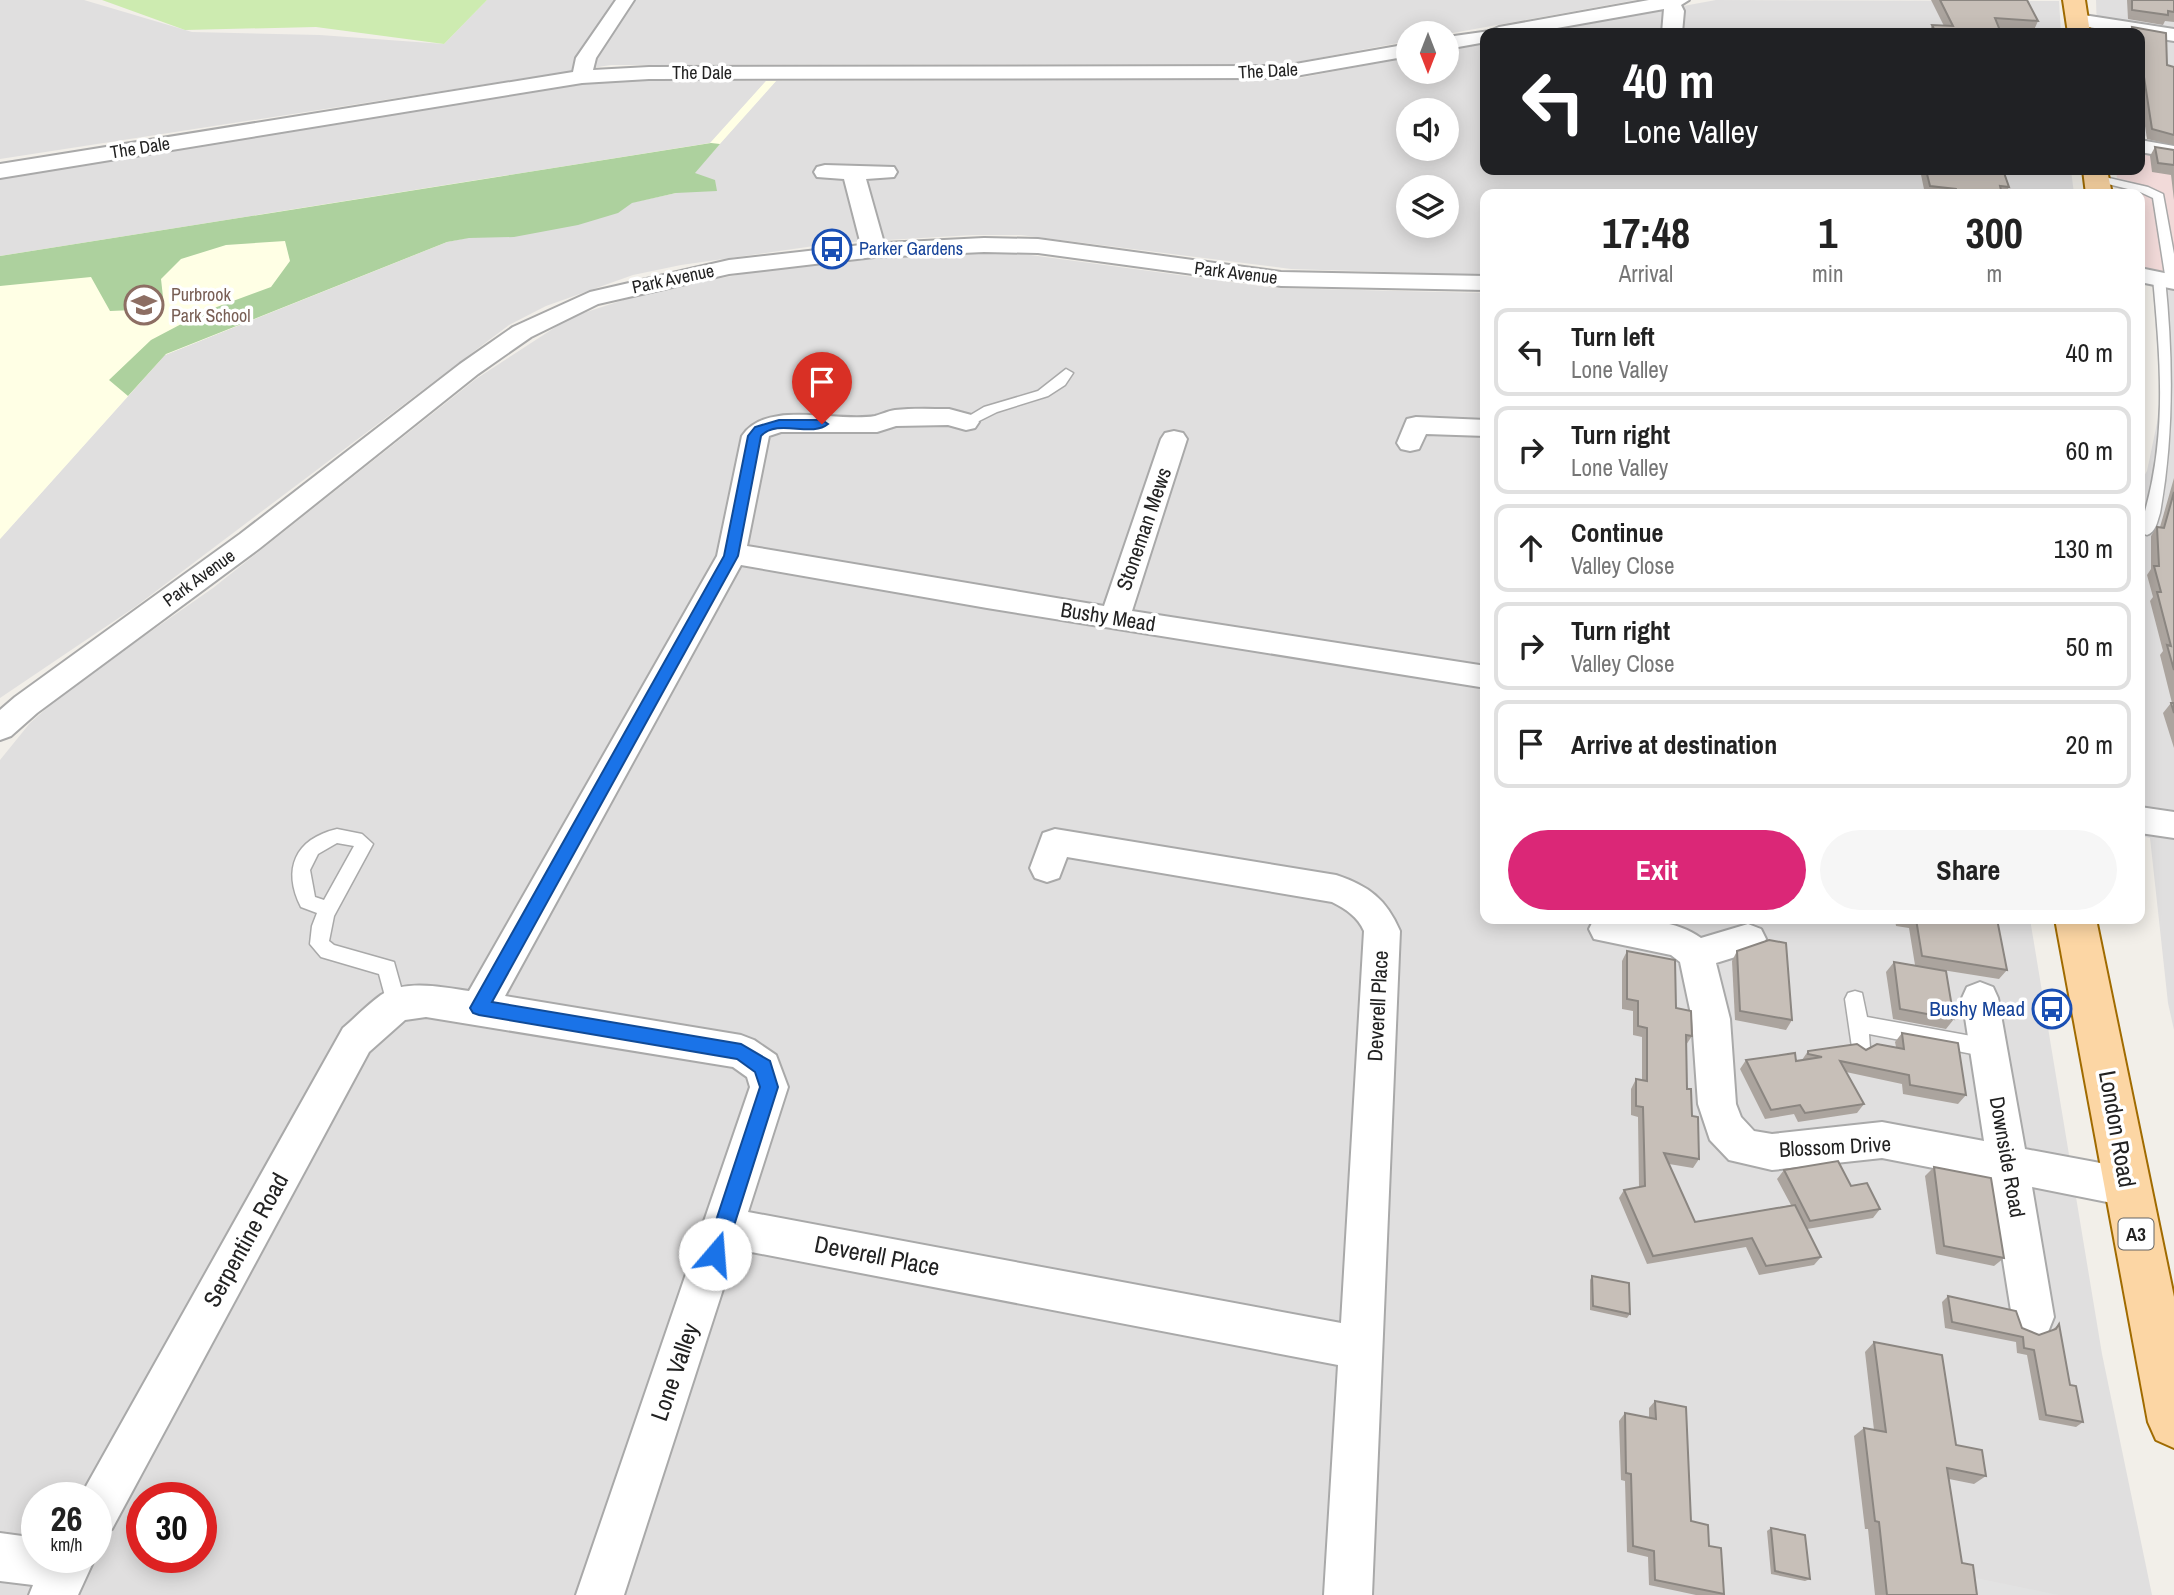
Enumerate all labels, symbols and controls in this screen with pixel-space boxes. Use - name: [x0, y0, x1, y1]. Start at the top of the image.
- north arrow: [1396, 21, 1460, 84]
- map controls: [1396, 21, 1459, 238]
- text: 40 m: [1623, 47, 1715, 113]
- street label: The Dale: [1237, 56, 1299, 85]
- icon: left: [1508, 56, 1599, 147]
- street label: The Dale: [672, 60, 732, 85]
- button: sound: [1396, 98, 1459, 161]
- text: Lone Valley: [1623, 110, 1758, 153]
- street label: The Dale: [108, 130, 171, 165]
- button: layers: [1396, 175, 1459, 238]
- text: 17:48: [1602, 205, 1690, 261]
- text: 1: [1818, 205, 1837, 261]
- text: 300: [1966, 205, 2023, 261]
- bus stop icon: Parker Gardens: [811, 228, 853, 270]
- place label: Parker Gardens: [859, 236, 963, 261]
- street label: Park Avenue: [1193, 255, 1279, 290]
- street label: Park Avenue: [629, 258, 716, 299]
- text: Arrival: [1619, 258, 1673, 289]
- text: min: [1812, 258, 1844, 289]
- text: m: [1986, 258, 2002, 289]
- place label: Purbrook Park School: [171, 282, 251, 328]
- school or university icon: Purbrook Park School: [123, 284, 165, 326]
- text: Turn left: [1571, 319, 1655, 354]
- icon: left: [1512, 333, 1550, 371]
- text: 40 m: [2066, 335, 2113, 370]
- pin: [792, 352, 852, 424]
- text: Lone Valley: [1571, 354, 1668, 385]
- icon: arrive: [803, 363, 841, 401]
- text: Turn right: [1571, 417, 1670, 452]
- icon: right: [1512, 431, 1550, 469]
- text: 60 m: [2066, 433, 2113, 468]
- text: Lone Valley: [1571, 452, 1668, 483]
- street label: Stoneman Mews: [1109, 463, 1178, 594]
- text: Continue: [1571, 515, 1663, 550]
- icon: ahead: [1512, 529, 1550, 567]
- text: 130 m: [2054, 531, 2113, 566]
- street label: Park Avenue: [158, 543, 240, 612]
- text: Valley Close: [1571, 550, 1674, 581]
- street label: Bushy Mead: [1059, 595, 1158, 638]
- text: Turn right: [1571, 613, 1670, 648]
- icon: right: [1512, 627, 1550, 665]
- text: 50 m: [2066, 629, 2113, 664]
- text: Valley Close: [1571, 648, 1674, 679]
- icon: arrive: [1512, 725, 1550, 763]
- text: Arrive at destination: [1571, 727, 1777, 762]
- text: 20 m: [2066, 727, 2113, 762]
- button: Exit: [1508, 830, 1806, 910]
- button: Share: [1820, 830, 2117, 910]
- street label: Deverell Place: [1360, 950, 1395, 1062]
- bus stop icon: Bushy Mead: [2031, 988, 2073, 1030]
- place label: Bushy Mead: [1929, 994, 2025, 1023]
- street label: London Road: [2092, 1068, 2144, 1190]
- street label: Downside Road: [1983, 1094, 2032, 1220]
- street label: Blossom Drive: [1778, 1129, 1892, 1164]
- street label: Serpentine Road: [195, 1167, 295, 1312]
- position arrow: [678, 1217, 752, 1291]
- road number: A3: [2118, 1218, 2154, 1250]
- street label: Deverell Place: [812, 1227, 943, 1283]
- street label: Lone Valley: [642, 1318, 706, 1425]
- speed limit sign: 30: [126, 1482, 217, 1573]
- text: 26: [51, 1495, 82, 1542]
- text: km/h: [51, 1532, 83, 1557]

